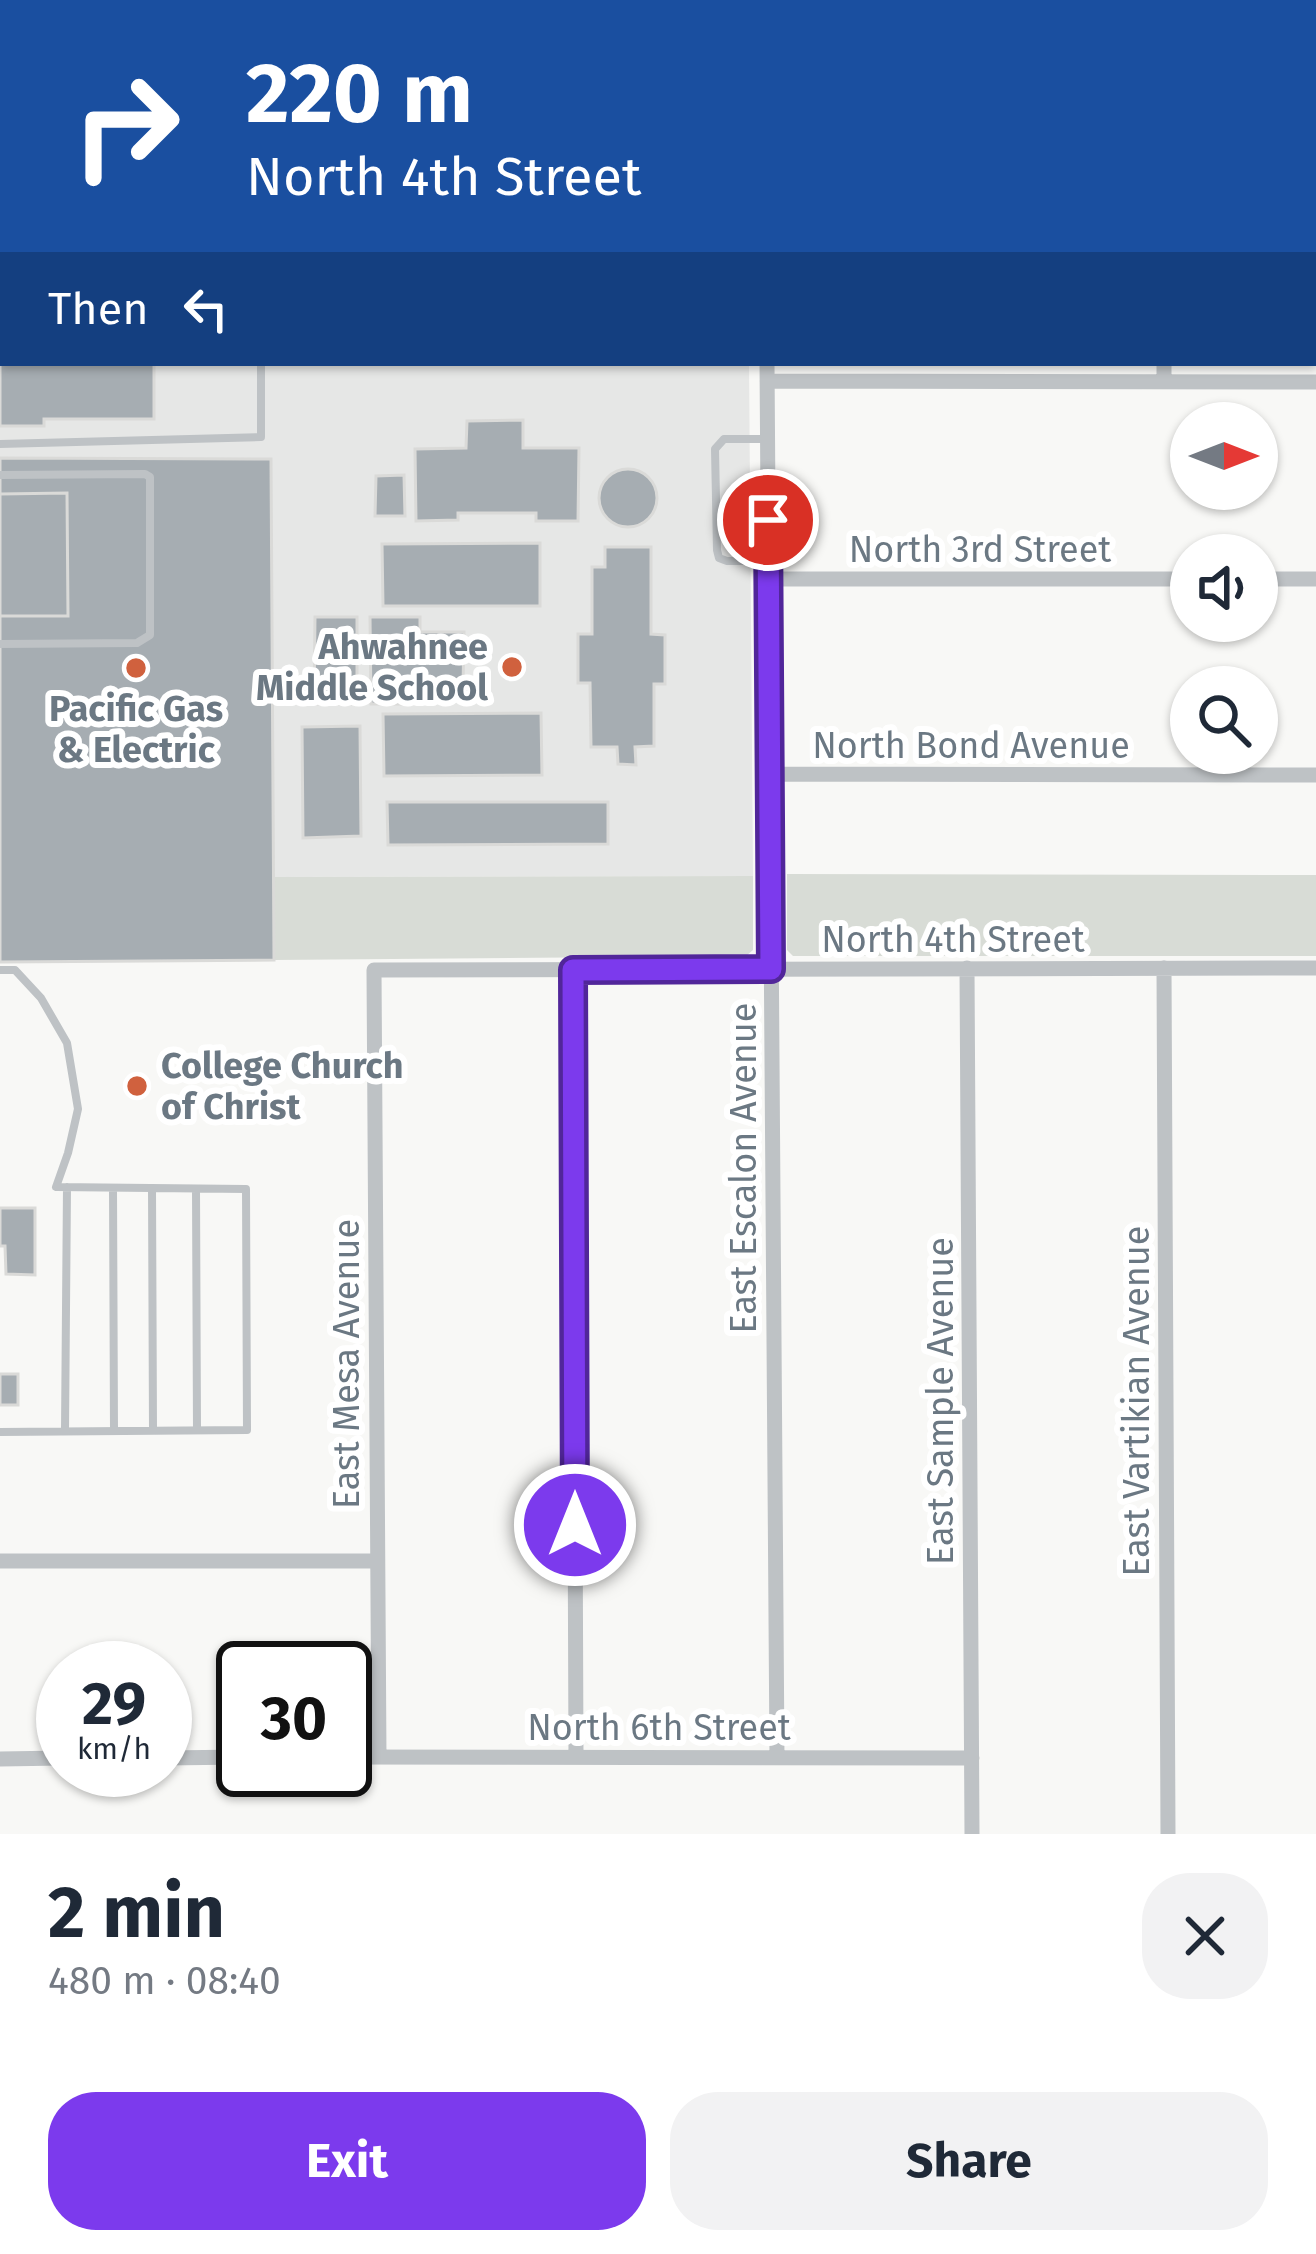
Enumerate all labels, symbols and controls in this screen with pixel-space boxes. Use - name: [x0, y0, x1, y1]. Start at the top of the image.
- text: 220 m: [246, 43, 473, 144]
- icon: right: [48, 48, 204, 204]
- text: North 4th Street: [246, 145, 641, 209]
- icon: left: [173, 276, 239, 342]
- text: Then: [48, 282, 149, 336]
- north arrow: [1170, 402, 1278, 510]
- map controls: [1170, 402, 1278, 774]
- pin: [717, 469, 819, 571]
- icon: arrive: [735, 487, 801, 553]
- street label: North 3rd Street: [849, 528, 1111, 572]
- button: sound: [1170, 534, 1278, 642]
- place label: Ahwahnee Middle School: [256, 625, 488, 710]
- marker: Ahwahnee Middle School: [499, 654, 525, 680]
- marker: Pacific Gas & Electric: [123, 655, 149, 681]
- button: search: [1170, 666, 1278, 774]
- place label: Pacific Gas & Electric: [49, 687, 223, 772]
- street label: North Bond Avenue: [812, 724, 1130, 768]
- street label: North 4th Street: [821, 918, 1085, 962]
- street label: East Escalon Avenue: [722, 1003, 766, 1333]
- place label: College Church of Christ: [161, 1044, 404, 1129]
- marker: College Church of Christ: [124, 1073, 150, 1099]
- street label: East Mesa Avenue: [325, 1219, 369, 1509]
- street label: East Vartikian Avenue: [1115, 1226, 1159, 1576]
- street label: East Sample Avenue: [919, 1237, 963, 1565]
- position arrow: [512, 1462, 638, 1588]
- speed limit sign: 30: [216, 1641, 372, 1797]
- text: 29: [82, 1668, 146, 1740]
- street label: North 6th Street: [527, 1706, 791, 1750]
- text: km/h: [77, 1731, 151, 1767]
- text: 2 min: [48, 1870, 225, 1956]
- button: close: [1142, 1873, 1268, 1999]
- text: 480 m · 08:40: [48, 1958, 281, 2004]
- button: Exit: [48, 2092, 646, 2230]
- button: Share: [670, 2092, 1268, 2230]

